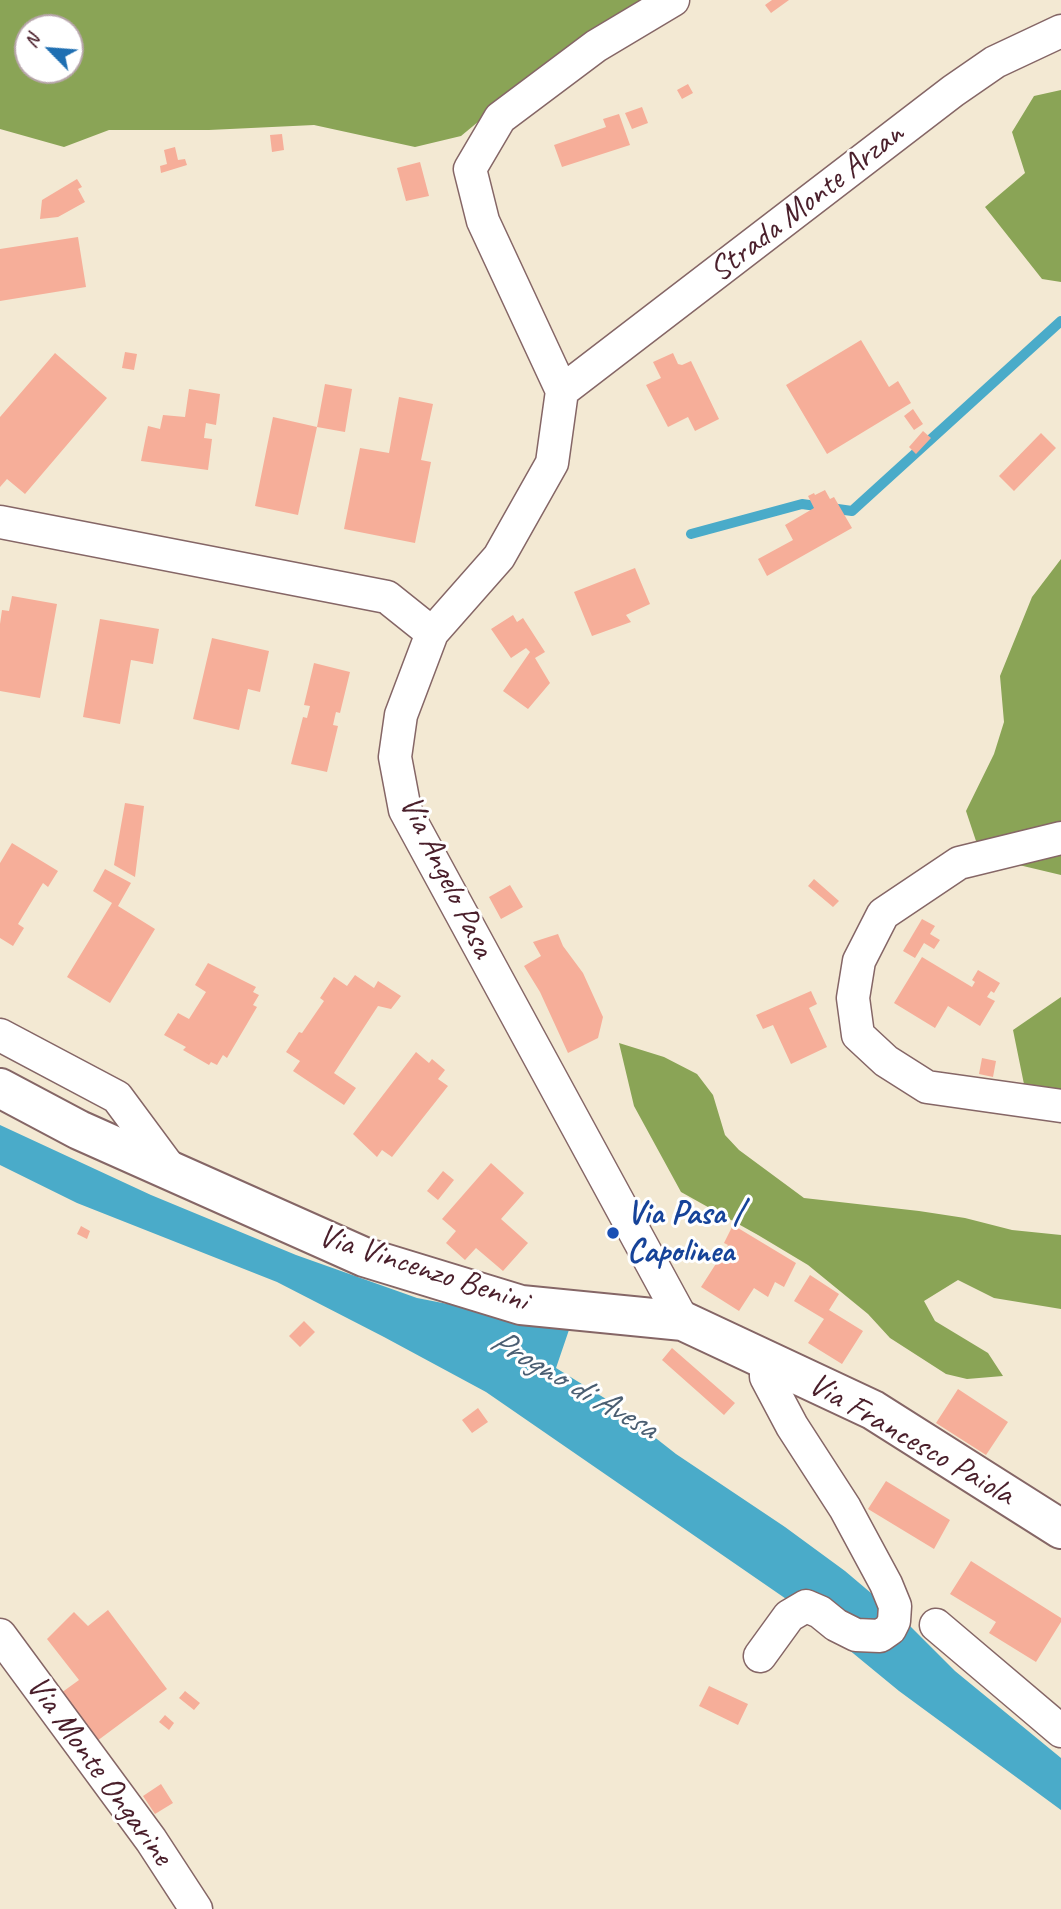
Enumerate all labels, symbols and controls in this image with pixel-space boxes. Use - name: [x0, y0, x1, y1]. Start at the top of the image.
- north arrow: [14, 14, 84, 84]
- text: N: [18, 31, 45, 51]
- street label: Strada Monte Arzan: [702, 115, 912, 291]
- street label: Via Angelo Pasa: [390, 790, 502, 964]
- place label: Via Pasa / Capolinea: [627, 1194, 744, 1272]
- street label: Via Vincenzo Benini: [313, 1217, 533, 1321]
- marker: Via Pasa / Capolinea: [605, 1225, 621, 1241]
- water label: Progno di Avesa: [482, 1320, 664, 1450]
- street label: Via Francesco Paiola: [801, 1365, 1021, 1515]
- street label: Via Monte Ongarine: [17, 1669, 181, 1873]

